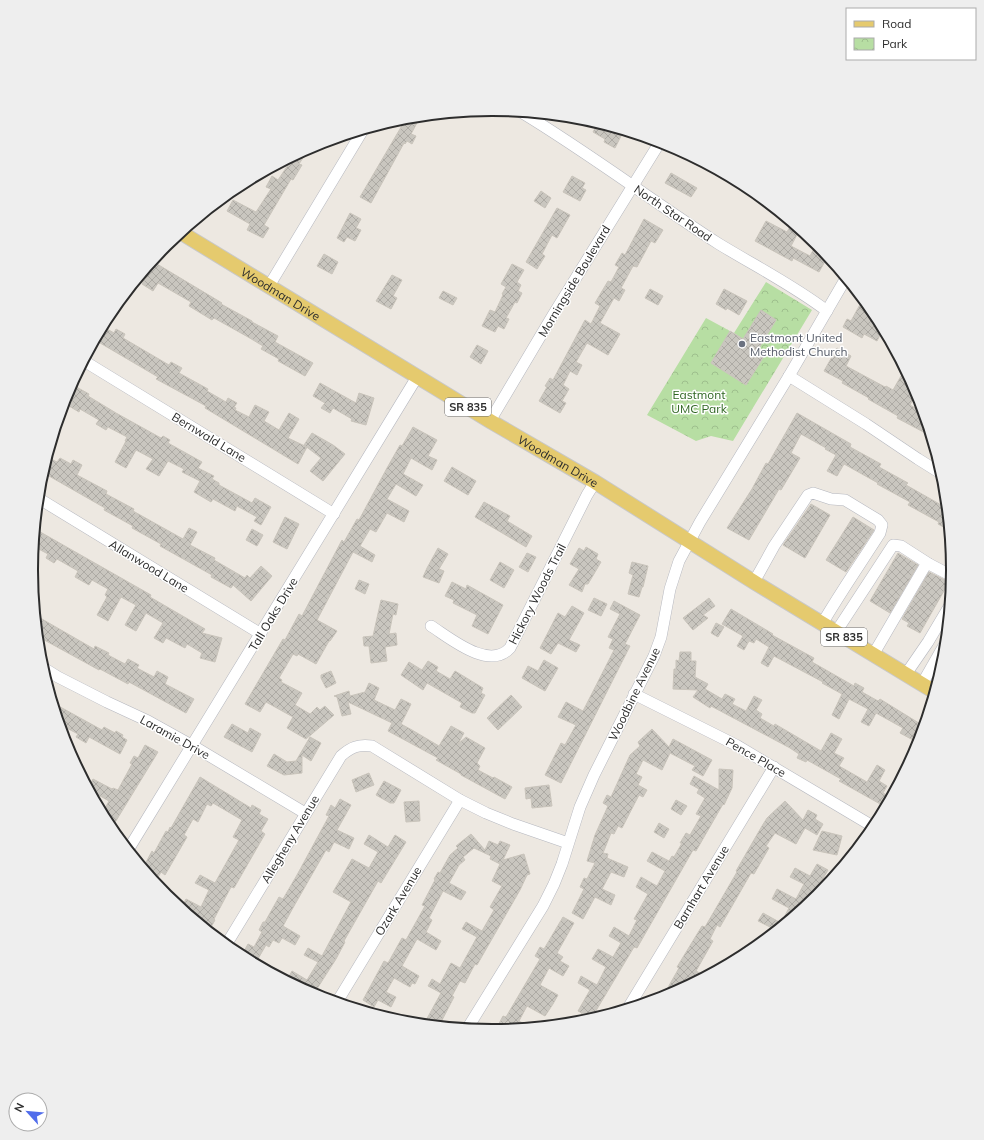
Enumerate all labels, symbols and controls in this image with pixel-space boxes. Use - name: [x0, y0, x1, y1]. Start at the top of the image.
- legend: [846, 8, 976, 60]
- text: Road: [882, 16, 911, 31]
- text: Park: [882, 36, 908, 51]
- street label: North Star Road: [631, 181, 715, 245]
- street label: Morningside Boulevard: [535, 222, 613, 340]
- street label: Woodman Drive: [238, 263, 323, 323]
- place label: Eastmont United Methodist Church: [750, 330, 848, 359]
- marker: Eastmont United Methodist Church: [737, 339, 747, 349]
- park label: Eastmont UMC Park: [671, 387, 728, 416]
- road number: SR 835: [445, 398, 491, 416]
- street label: Bernwald Lane: [169, 409, 249, 465]
- street label: Woodman Drive: [515, 431, 601, 490]
- street label: Allanwood Lane: [106, 536, 192, 596]
- street label: Hickory Woods Trail: [505, 541, 569, 647]
- street label: Tall Oaks Drive: [245, 575, 301, 653]
- road number: SR 835: [821, 628, 867, 646]
- street label: Woodbine Avenue: [605, 645, 663, 743]
- street label: Laramie Drive: [138, 712, 212, 762]
- street label: Pence Place: [723, 734, 789, 780]
- street label: Allegheny Avenue: [258, 792, 322, 886]
- street label: Barnhart Avenue: [670, 843, 732, 931]
- street label: Ozark Avenue: [371, 864, 425, 938]
- north arrow: [8, 1092, 48, 1132]
- text: N: [11, 1101, 27, 1114]

